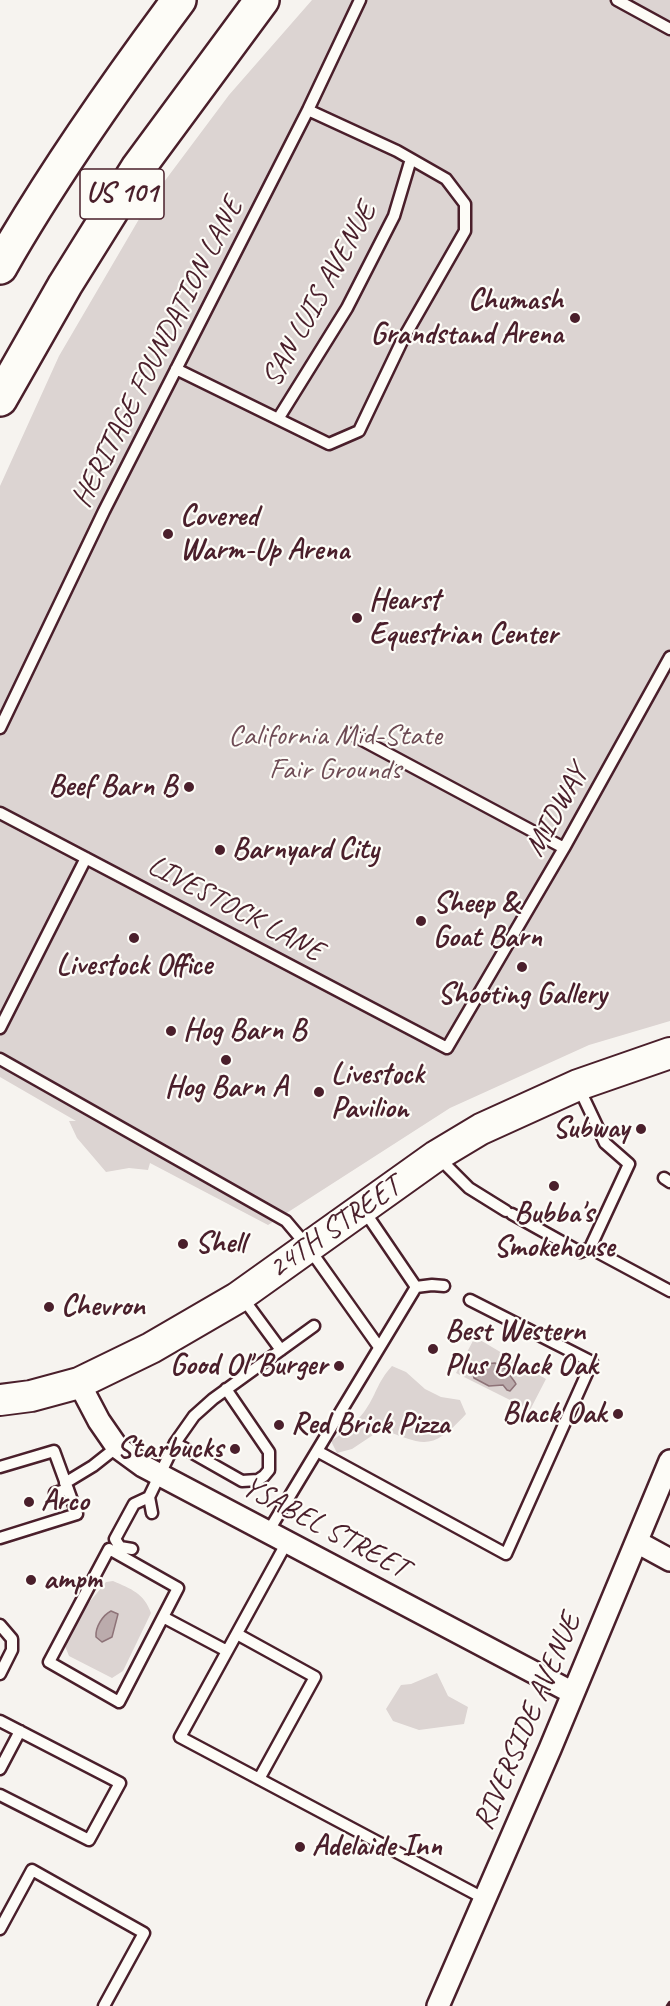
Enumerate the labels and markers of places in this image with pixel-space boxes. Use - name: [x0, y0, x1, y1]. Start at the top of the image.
- place label: Chumash Grandstand Arena: [371, 283, 563, 354]
- marker: Chumash Grandstand Arena: [568, 311, 582, 325]
- place label: Covered Warm-Up Arena: [180, 499, 349, 570]
- marker: Covered Warm-Up Arena: [161, 527, 175, 541]
- place label: Hearst Equestrian Center: [369, 583, 558, 654]
- marker: Hearst Equestrian Center: [350, 611, 364, 625]
- place label: Beef Barn B: [48, 769, 177, 805]
- marker: Beef Barn B: [182, 780, 196, 794]
- place label: Barnyard City: [232, 832, 379, 868]
- marker: Barnyard City: [213, 843, 227, 857]
- place label: Sheep & Goat Barn: [433, 886, 542, 956]
- marker: Sheep & Goat Barn: [414, 914, 428, 928]
- marker: Livestock Office: [127, 931, 141, 945]
- place label: Livestock Office: [56, 948, 212, 984]
- marker: Shooting Gallery: [515, 960, 529, 974]
- place label: Shooting Gallery: [437, 977, 607, 1013]
- place label: Hog Barn B: [183, 1013, 306, 1049]
- marker: Hog Barn B: [164, 1024, 178, 1038]
- marker: Hog Barn A: [219, 1053, 233, 1067]
- place label: Livestock Pavilion: [331, 1057, 424, 1128]
- place label: Hog Barn A: [165, 1070, 287, 1106]
- marker: Livestock Pavilion: [312, 1085, 326, 1099]
- place label: Subway: [553, 1111, 629, 1147]
- marker: Subway: [634, 1122, 648, 1136]
- marker: Bubba's Smokehouse: [547, 1179, 561, 1193]
- place label: Bubba's Smokehouse: [494, 1196, 614, 1266]
- place label: Shell: [195, 1226, 245, 1262]
- marker: Shell: [176, 1237, 190, 1251]
- place label: Chevron: [61, 1289, 145, 1325]
- marker: Chevron: [42, 1300, 56, 1314]
- place label: Best Western Plus Black Oak: [445, 1314, 597, 1384]
- marker: Best Western Plus Black Oak: [426, 1342, 440, 1356]
- place label: Good Ol' Burger: [170, 1348, 327, 1384]
- marker: Good Ol' Burger: [332, 1359, 346, 1373]
- place label: Black Oak: [502, 1396, 606, 1432]
- place label: Red Brick Pizza: [291, 1407, 450, 1443]
- marker: Black Oak: [611, 1407, 625, 1421]
- marker: Red Brick Pizza: [272, 1418, 286, 1432]
- place label: Starbucks: [116, 1431, 223, 1467]
- marker: Starbucks: [228, 1442, 242, 1456]
- place label: Arco: [41, 1484, 88, 1520]
- marker: Arco: [22, 1495, 36, 1509]
- place label: ampm: [43, 1562, 102, 1598]
- marker: ampm: [24, 1573, 38, 1587]
- place label: Adelaide Inn: [312, 1829, 442, 1865]
- marker: Adelaide Inn: [293, 1840, 307, 1854]

